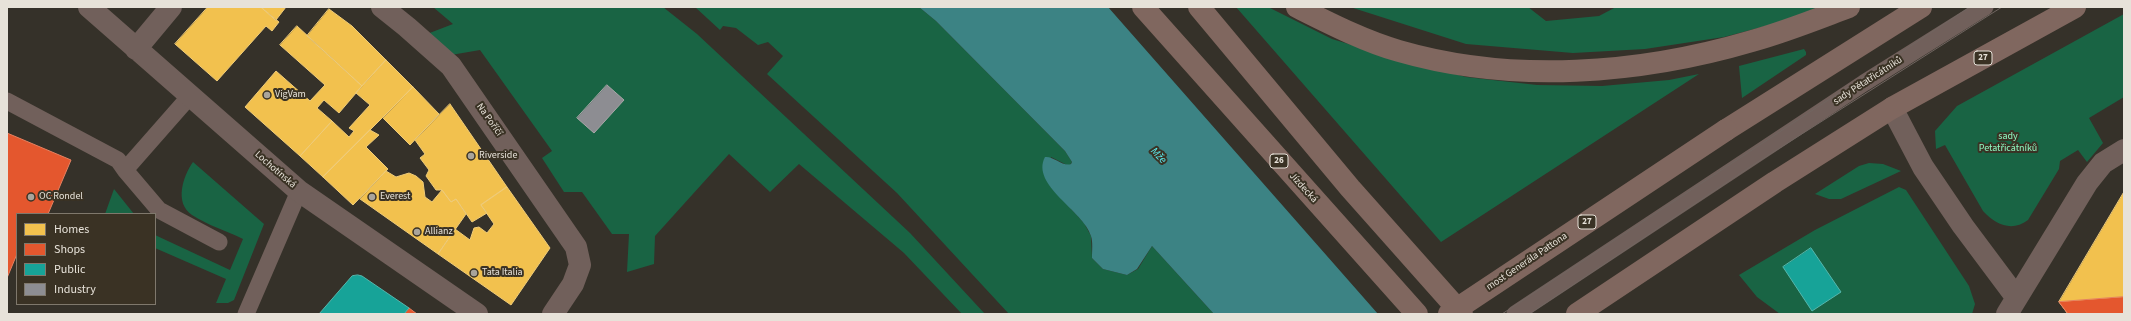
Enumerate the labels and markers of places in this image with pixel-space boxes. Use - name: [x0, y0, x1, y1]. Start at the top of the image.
- place label: VigVam: [275, 89, 306, 101]
- marker: VigVam: [262, 90, 272, 100]
- place label: Riverside: [479, 150, 517, 162]
- marker: Riverside: [466, 151, 476, 161]
- place label: OC Rondel: [39, 191, 83, 203]
- place label: Everest: [380, 191, 410, 203]
- marker: OC Rondel: [26, 192, 36, 202]
- marker: Everest: [367, 192, 377, 202]
- place label: Allianz: [425, 226, 453, 238]
- marker: Allianz: [412, 227, 422, 237]
- place label: Tata Italia: [482, 267, 523, 279]
- marker: Tata Italia: [469, 268, 479, 278]

